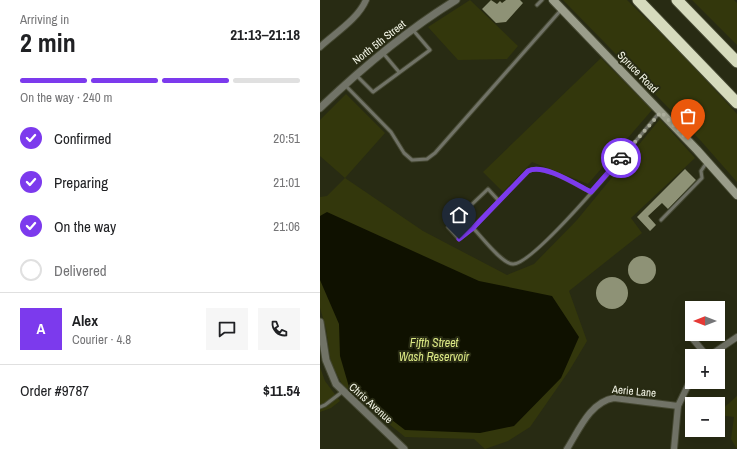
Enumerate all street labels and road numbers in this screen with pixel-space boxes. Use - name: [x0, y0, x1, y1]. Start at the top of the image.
- street label: North 5th Street: [350, 17, 409, 67]
- street label: Spruce Road: [615, 48, 661, 96]
- street label: Chris Avenue: [346, 380, 396, 426]
- street label: Aerie Lane: [610, 382, 657, 400]

